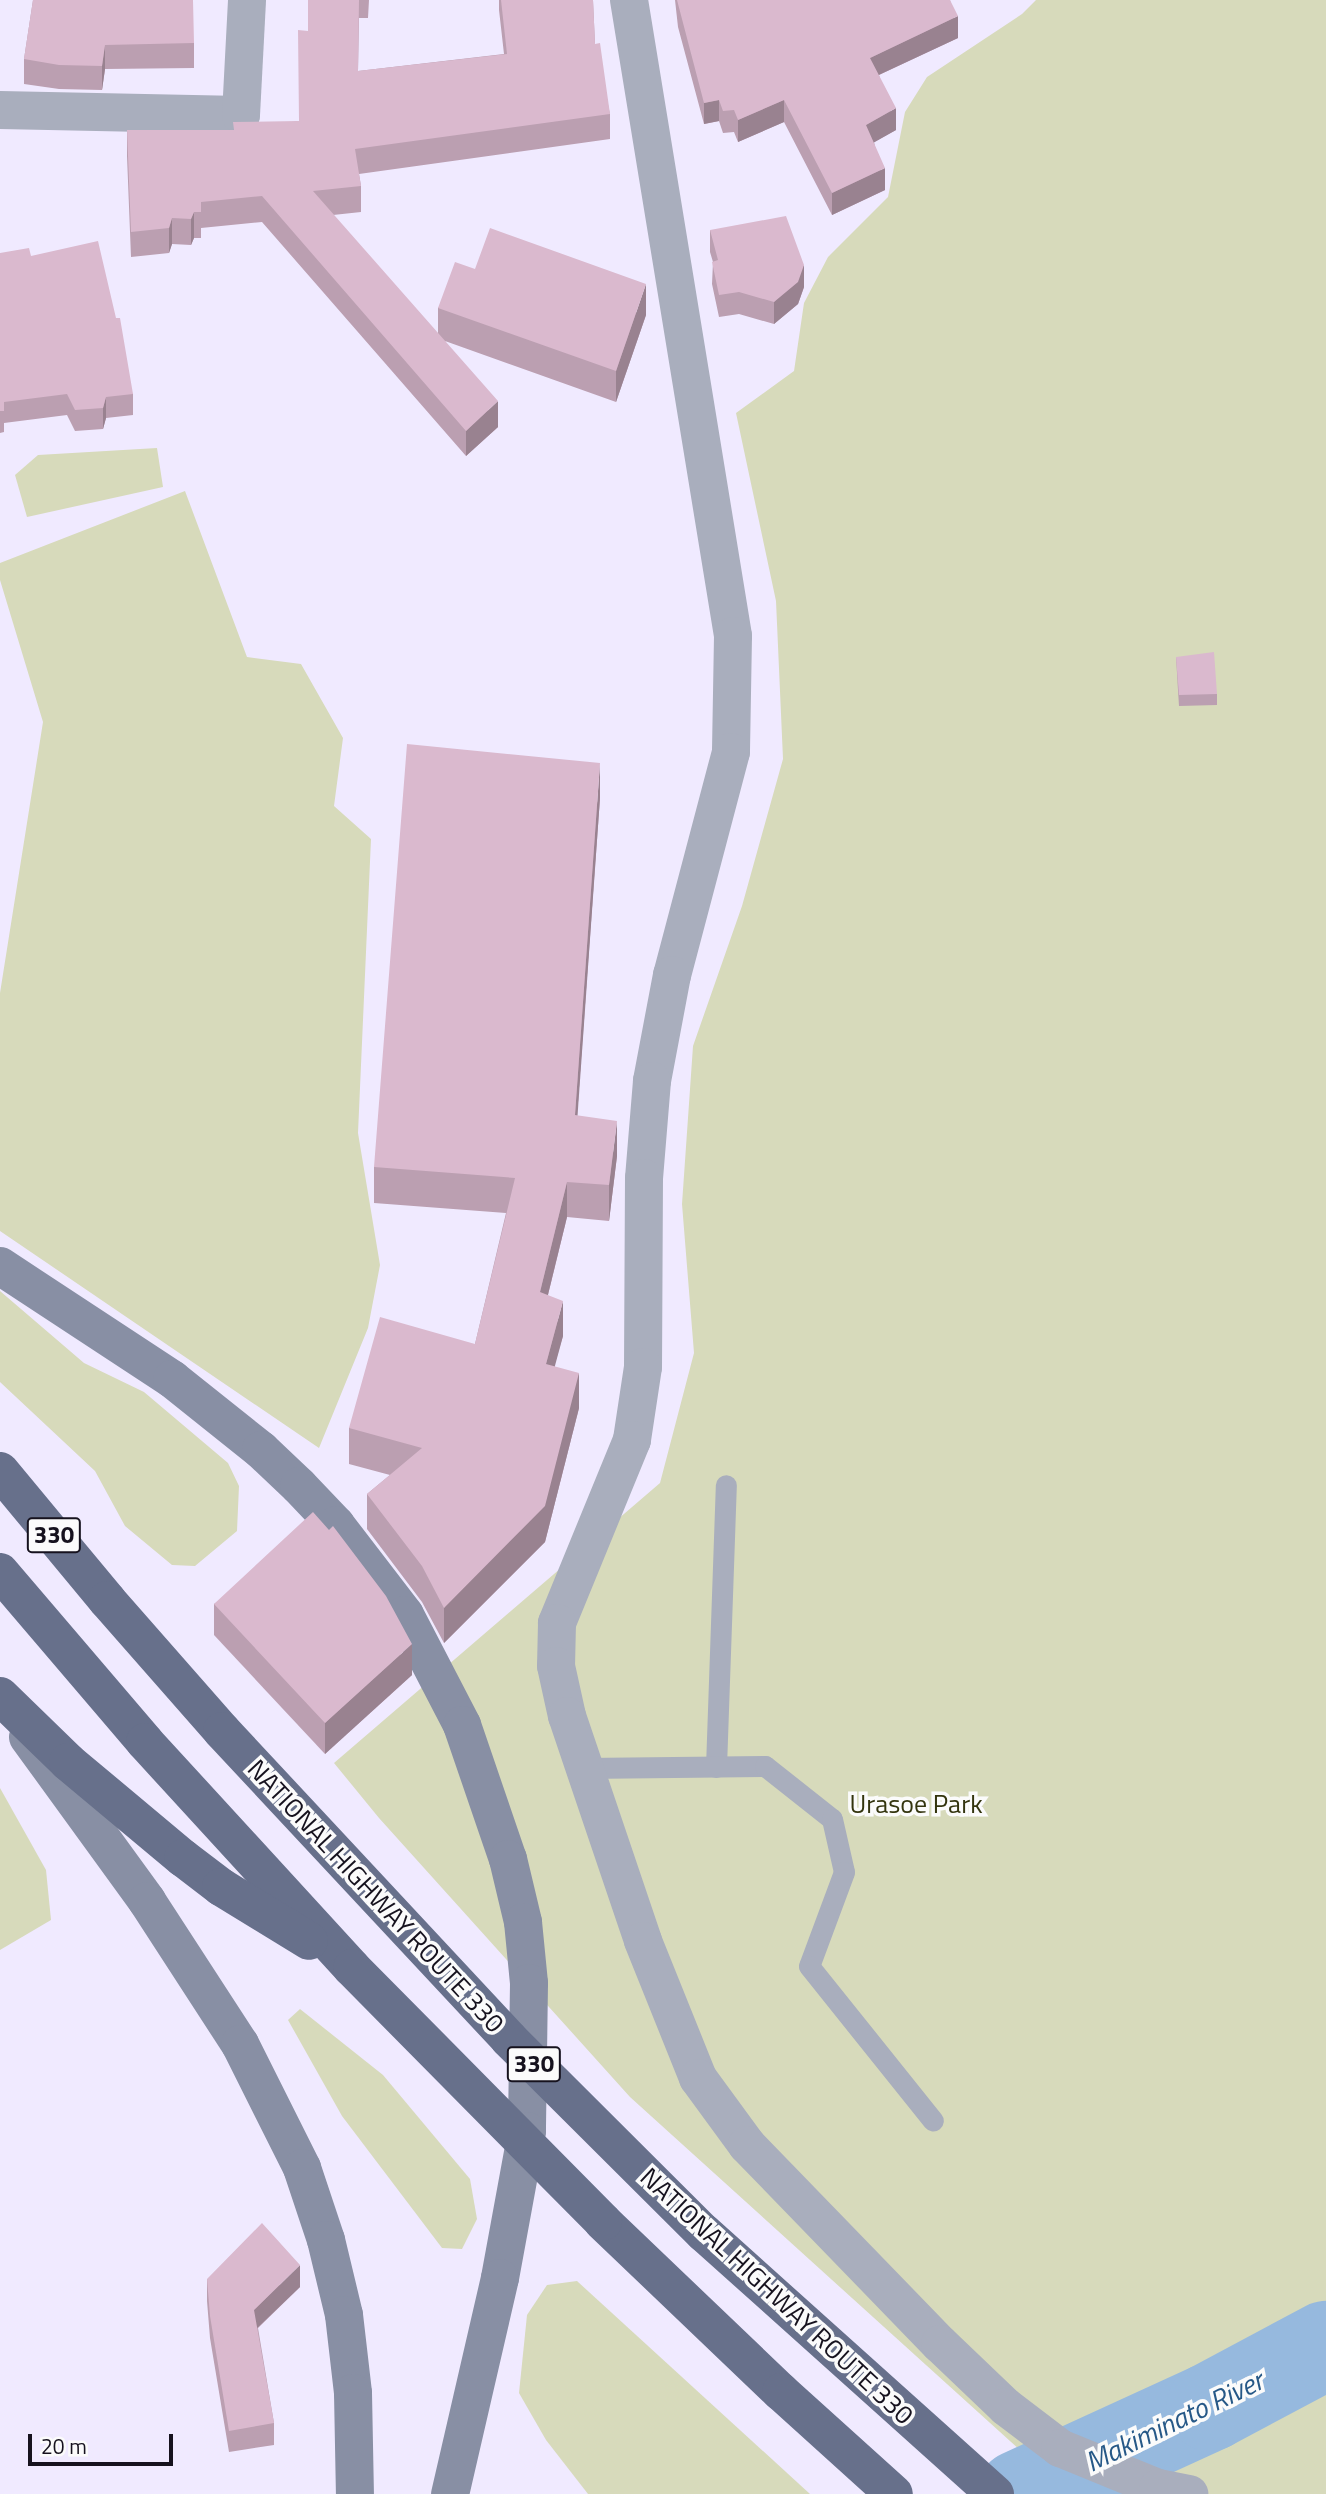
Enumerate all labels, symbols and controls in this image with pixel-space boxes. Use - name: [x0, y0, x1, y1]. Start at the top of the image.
- road number: 330: [26, 1514, 82, 1555]
- street label: NATIONAL HIGHWAY ROUTE 330: [241, 1753, 511, 2039]
- park label: Urasoe Park: [849, 1788, 983, 1820]
- road number: 330: [506, 2043, 562, 2084]
- street label: NATIONAL HIGHWAY ROUTE 330: [634, 2161, 920, 2431]
- water label: Makiminato River: [1079, 2363, 1269, 2479]
- scale bar: [32, 2420, 177, 2464]
- text: 20 m: [41, 2430, 87, 2462]

